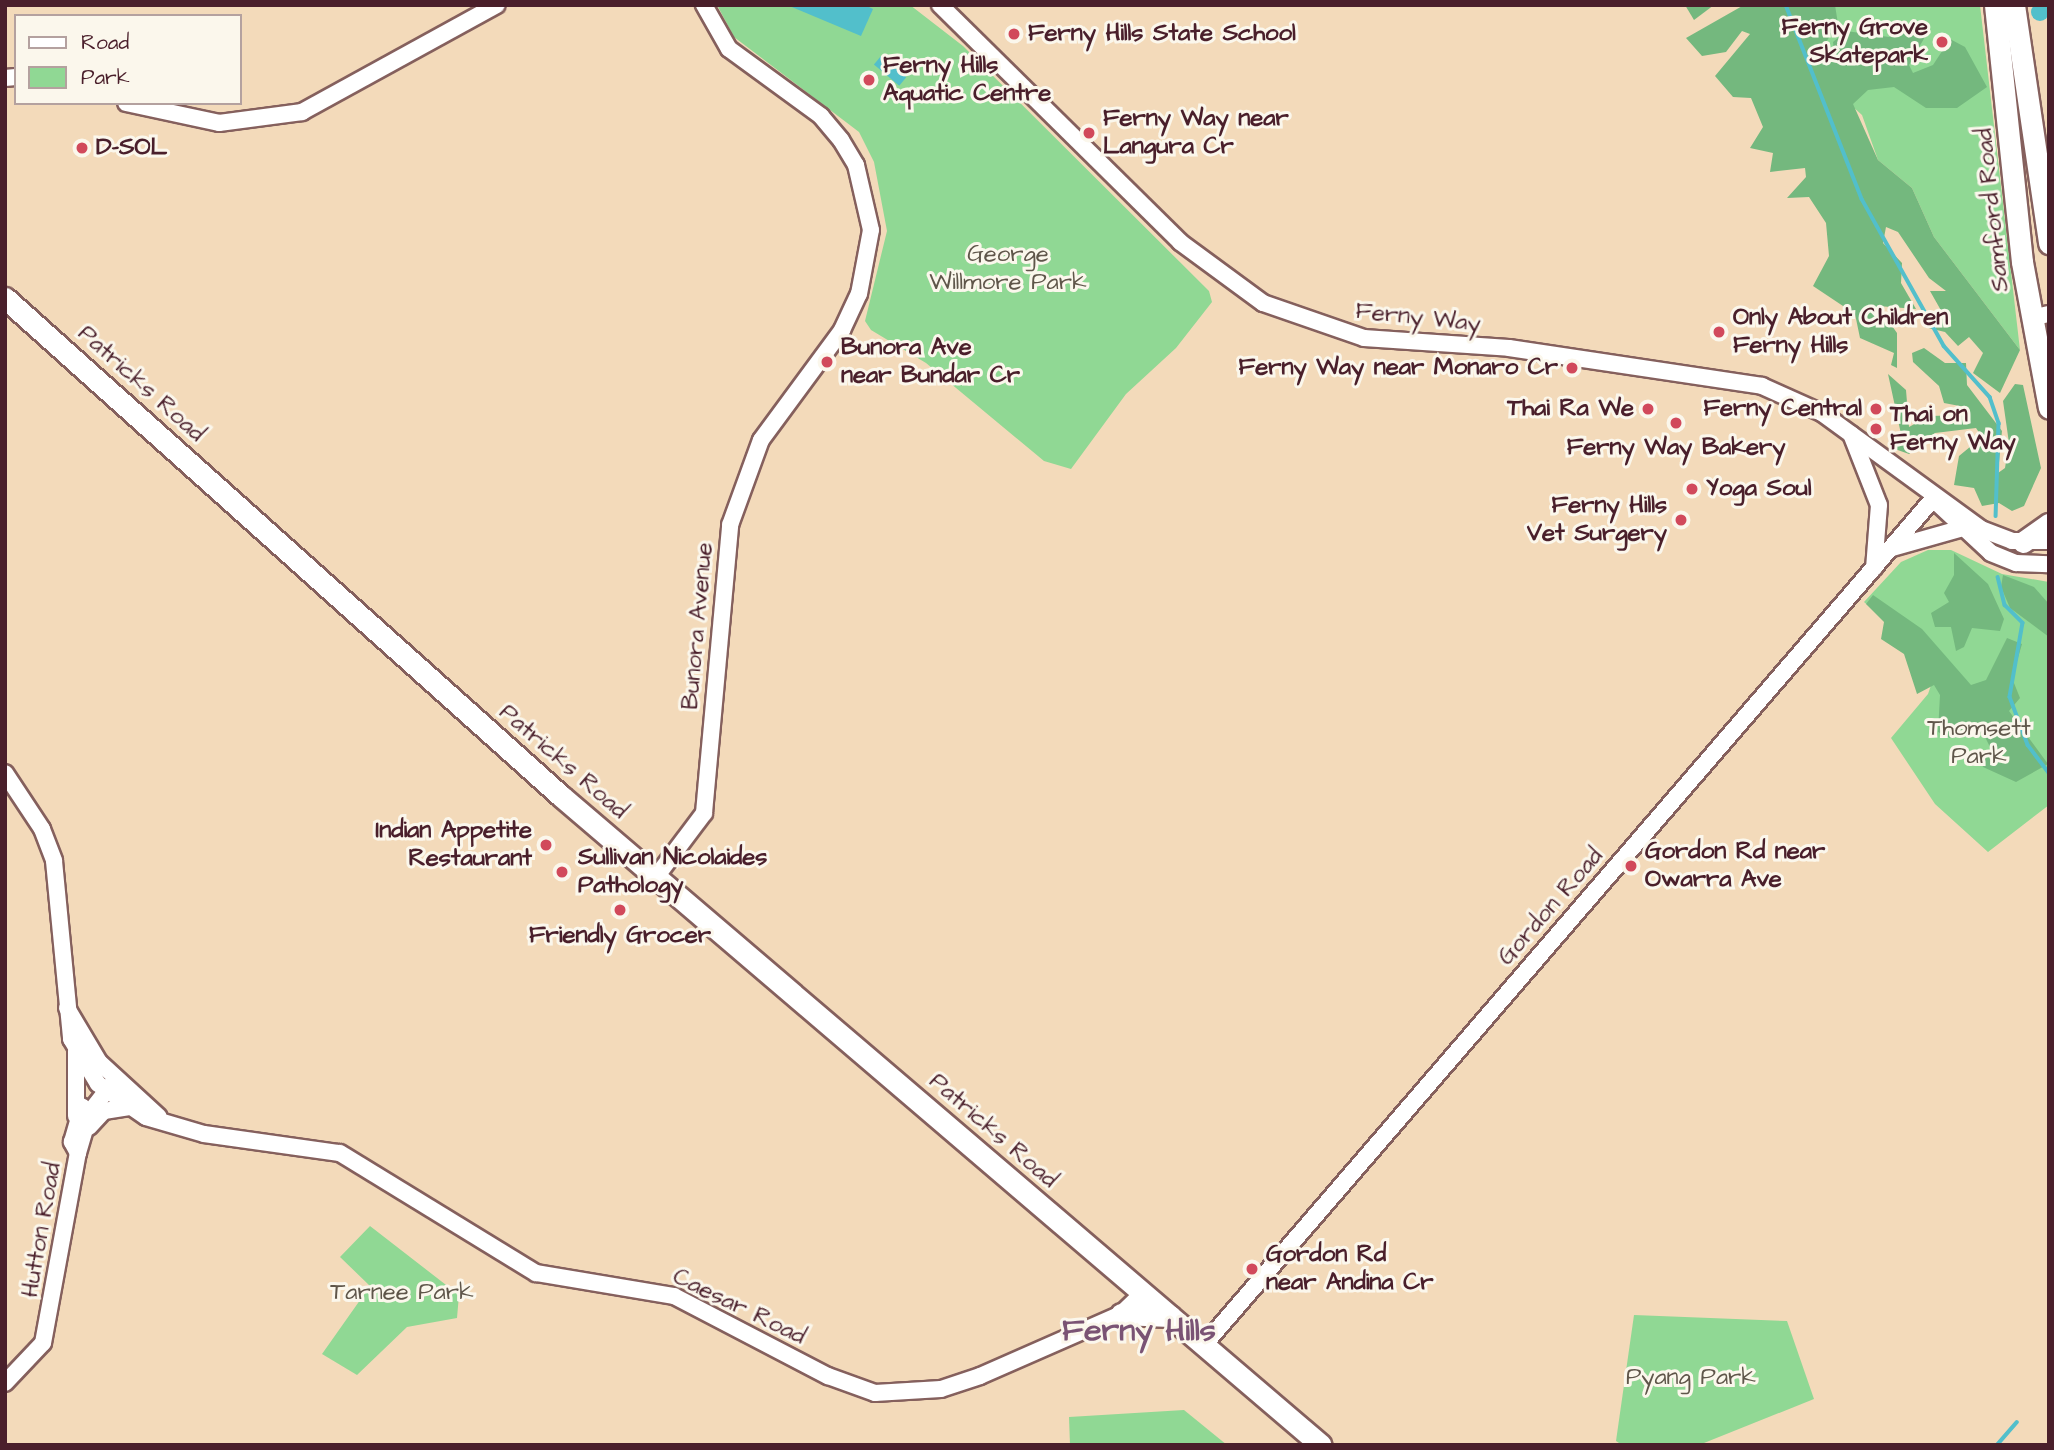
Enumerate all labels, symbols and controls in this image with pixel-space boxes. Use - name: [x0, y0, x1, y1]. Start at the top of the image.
- legend: [14, 14, 242, 105]
- place label: Ferny Grove Skatepark: [1782, 14, 1928, 70]
- place label: Ferny Hills State School: [1028, 20, 1296, 48]
- marker: Ferny Hills State School: [1006, 26, 1022, 42]
- text: Road: [81, 28, 129, 57]
- marker: Ferny Grove Skatepark: [1934, 34, 1950, 50]
- place label: Ferny Hills Aquatic Centre: [883, 52, 1051, 108]
- text: Park: [81, 63, 130, 92]
- marker: Ferny Hills Aquatic Centre: [861, 72, 877, 88]
- place label: Ferny Way near Langura Cr: [1103, 105, 1289, 161]
- marker: Ferny Way near Langura Cr: [1081, 125, 1097, 141]
- street label: Samford Road: [1970, 127, 2016, 293]
- place label: D-SOL: [96, 134, 167, 162]
- marker: D-SOL: [74, 140, 90, 156]
- park label: George Willmore Park: [929, 241, 1087, 297]
- street label: Ferny Way: [1354, 297, 1482, 339]
- place label: Only About Children Ferny Hills: [1733, 304, 1948, 360]
- street label: Patricks Road: [72, 319, 210, 449]
- marker: Only About Children Ferny Hills: [1711, 324, 1727, 340]
- place label: Bunora Ave near Bundar Cr: [841, 334, 1020, 390]
- marker: Bunora Ave near Bundar Cr: [819, 354, 835, 370]
- place label: Ferny Way near Monaro Cr: [1239, 354, 1558, 382]
- marker: Ferny Way near Monaro Cr: [1564, 360, 1580, 376]
- place label: Thai Ra We: [1507, 395, 1634, 423]
- place label: Ferny Central: [1703, 395, 1862, 423]
- marker: Thai Ra We: [1640, 401, 1656, 417]
- marker: Ferny Central: [1868, 401, 1884, 417]
- place label: Thai on Ferny Way: [1890, 401, 2016, 457]
- marker: Ferny Way Bakery: [1668, 415, 1684, 431]
- marker: Thai on Ferny Way: [1868, 421, 1884, 437]
- place label: Ferny Way Bakery: [1567, 434, 1785, 462]
- place label: Yoga Soul: [1706, 475, 1811, 503]
- marker: Yoga Soul: [1684, 481, 1700, 497]
- place label: Ferny Hills Vet Surgery: [1527, 492, 1667, 548]
- marker: Ferny Hills Vet Surgery: [1673, 512, 1689, 528]
- street label: Bunora Avenue: [676, 541, 720, 711]
- street label: Patricks Road: [493, 698, 633, 826]
- park label: Thomsett Park: [1927, 715, 2031, 771]
- place label: Indian Appetite Restaurant: [376, 817, 532, 873]
- marker: Indian Appetite Restaurant: [538, 837, 554, 853]
- place label: Gordon Rd near Owarra Ave: [1645, 838, 1825, 894]
- street label: Gordon Road: [1492, 842, 1610, 972]
- place label: Sullivan Nicolaides Pathology: [578, 844, 767, 900]
- marker: Gordon Rd near Owarra Ave: [1623, 858, 1639, 874]
- marker: Sullivan Nicolaides Pathology: [552, 862, 572, 882]
- marker: Friendly Grocer: [612, 902, 628, 918]
- place label: Friendly Grocer: [529, 922, 711, 950]
- street label: Patricks Road: [923, 1067, 1063, 1195]
- street label: Hutton Road: [16, 1160, 68, 1300]
- place label: Gordon Rd near Andina Cr: [1266, 1241, 1433, 1297]
- marker: Gordon Rd near Andina Cr: [1244, 1261, 1260, 1277]
- street label: Caesar Road: [668, 1262, 810, 1352]
- park label: Tarnee Park: [330, 1279, 474, 1307]
- district label: Ferny Hills: [1062, 1312, 1216, 1350]
- park label: Pyang Park: [1626, 1364, 1756, 1392]

